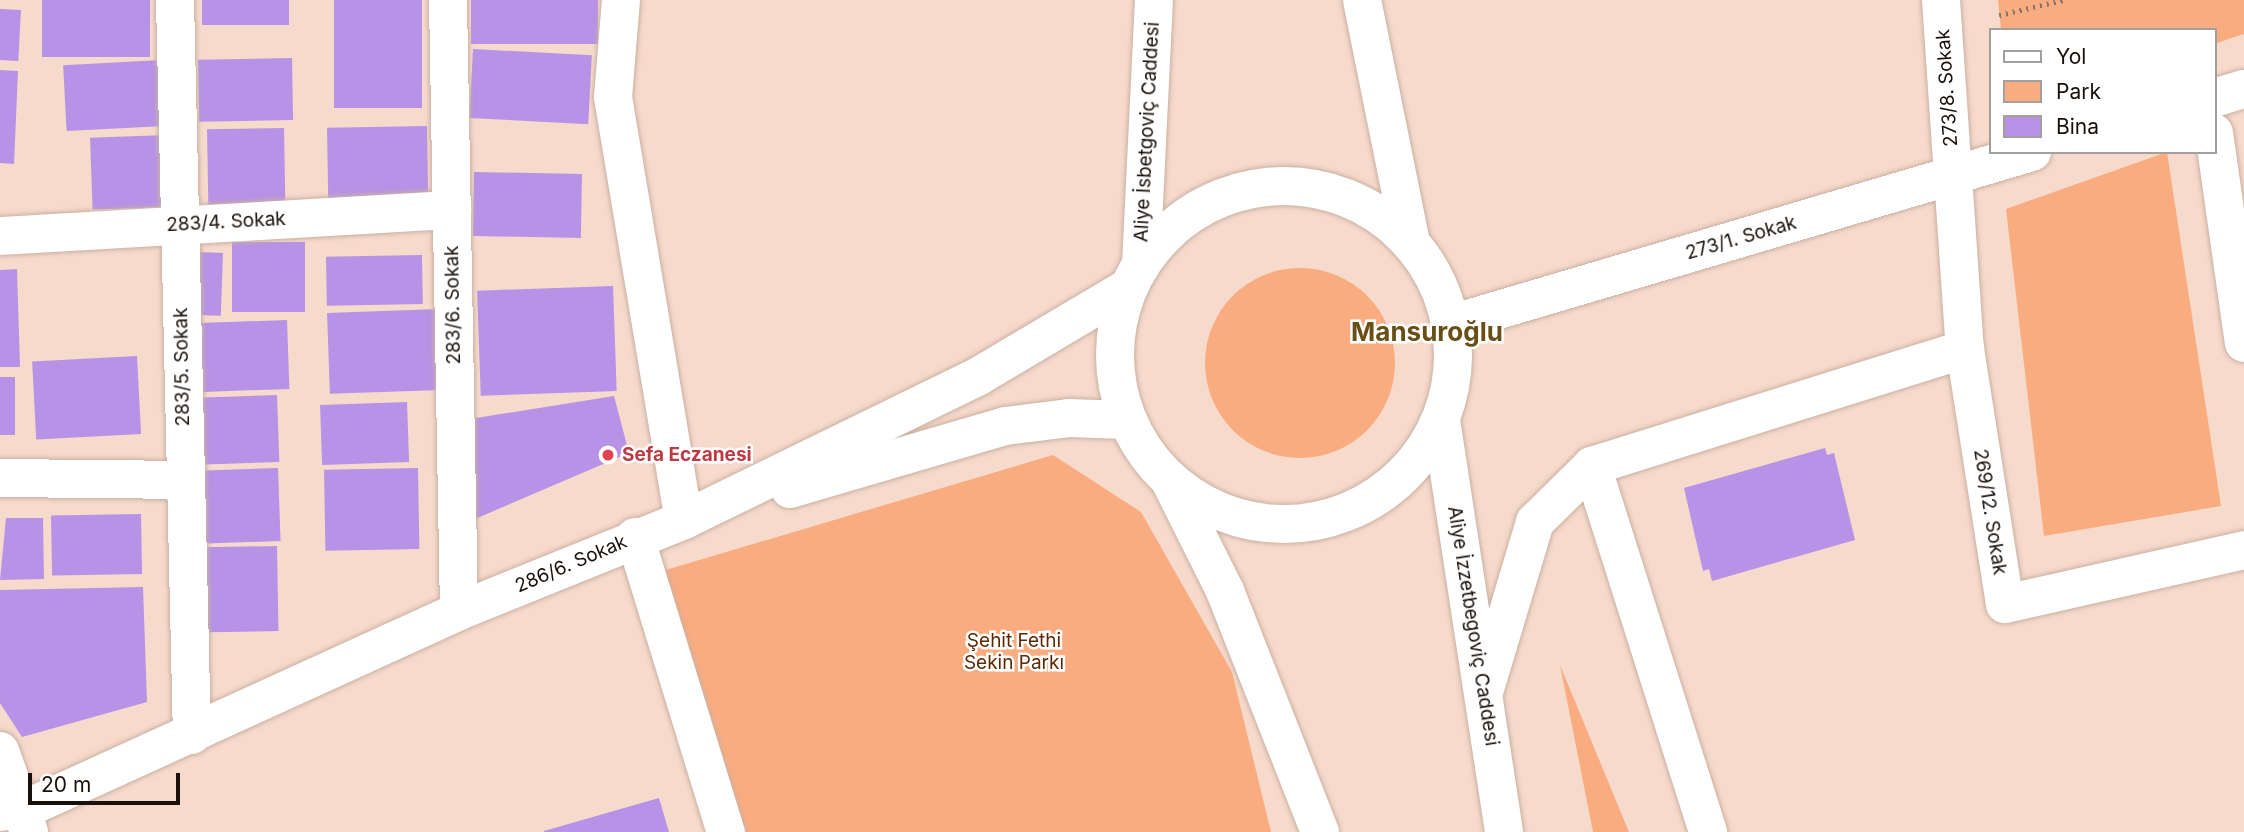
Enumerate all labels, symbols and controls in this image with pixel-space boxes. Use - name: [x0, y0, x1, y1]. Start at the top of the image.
- street label: Aliye İsbetgoviç Caddesi: [1130, 21, 1164, 243]
- street label: 273/8. Sokak: [1932, 28, 1962, 148]
- legend: [1988, 28, 2216, 154]
- text: Yol: [2056, 44, 2086, 69]
- text: Park: [2056, 79, 2101, 104]
- text: Bina: [2056, 114, 2099, 139]
- street label: 283/4. Sokak: [166, 207, 286, 237]
- street label: 273/1. Sokak: [1683, 211, 1799, 265]
- street label: 283/6. Sokak: [441, 245, 465, 365]
- street label: 283/5. Sokak: [170, 307, 194, 427]
- district label: Mansuroğlu: [1351, 316, 1503, 348]
- place label: Sefa Eczanesi: [622, 444, 752, 466]
- marker: Sefa Eczanesi: [600, 447, 616, 463]
- street label: 269/12. Sokak: [1969, 447, 2011, 577]
- street label: Aliye İzzetbegoviç Caddesi: [1443, 504, 1503, 748]
- street label: 286/6. Sokak: [512, 530, 630, 598]
- park label: Şehit Fethi Sekin Parkı: [964, 630, 1064, 674]
- scale bar: [32, 758, 184, 802]
- text: 20 m: [41, 772, 91, 797]

